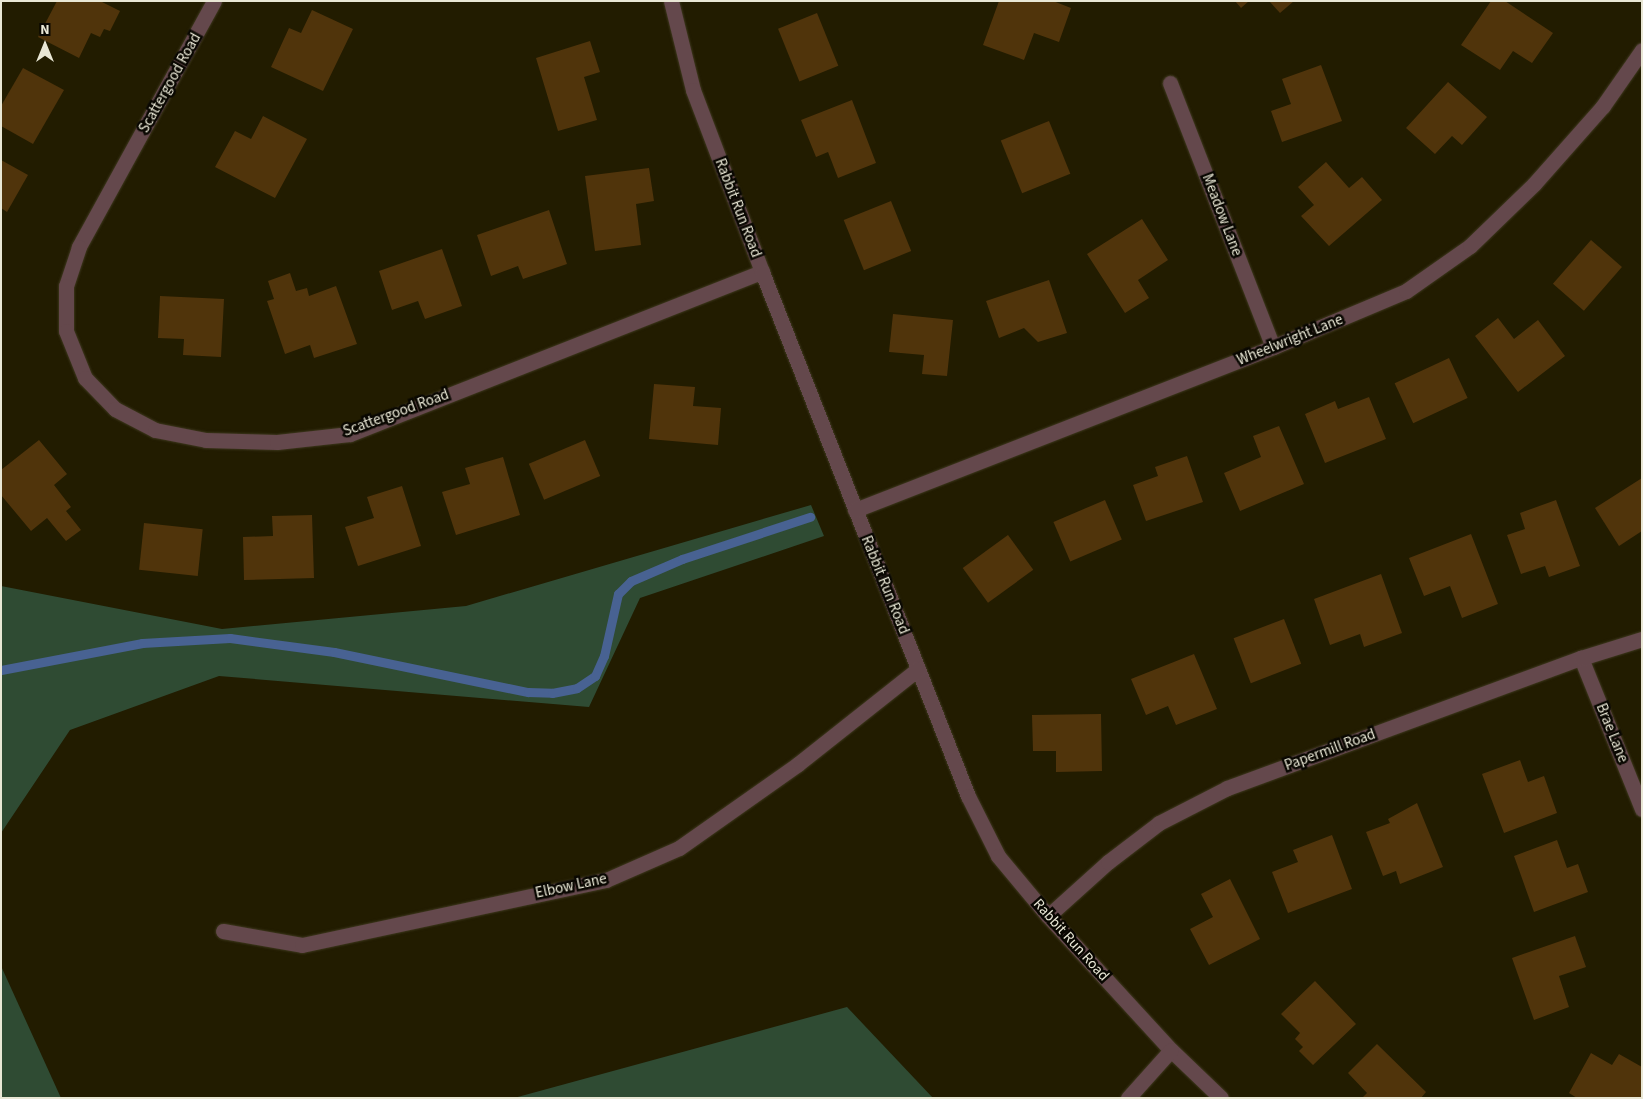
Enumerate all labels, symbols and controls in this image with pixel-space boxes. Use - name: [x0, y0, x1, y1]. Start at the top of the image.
- north arrow: [20, 20, 70, 70]
- text: N: [40, 20, 50, 40]
- street label: Scattergood Road: [135, 30, 205, 136]
- street label: Rabbit Run Road: [711, 156, 765, 260]
- street label: Meadow Lane: [1198, 171, 1246, 259]
- street label: Wheelwright Lane: [1234, 311, 1346, 369]
- street label: Scattergood Road: [341, 386, 451, 440]
- street label: Rabbit Run Road: [857, 533, 913, 637]
- street label: Brae Lane: [1592, 701, 1632, 765]
- street label: Papermill Road: [1282, 725, 1378, 775]
- street label: Elbow Lane: [534, 870, 608, 902]
- street label: Rabbit Run Road: [1029, 895, 1113, 985]

